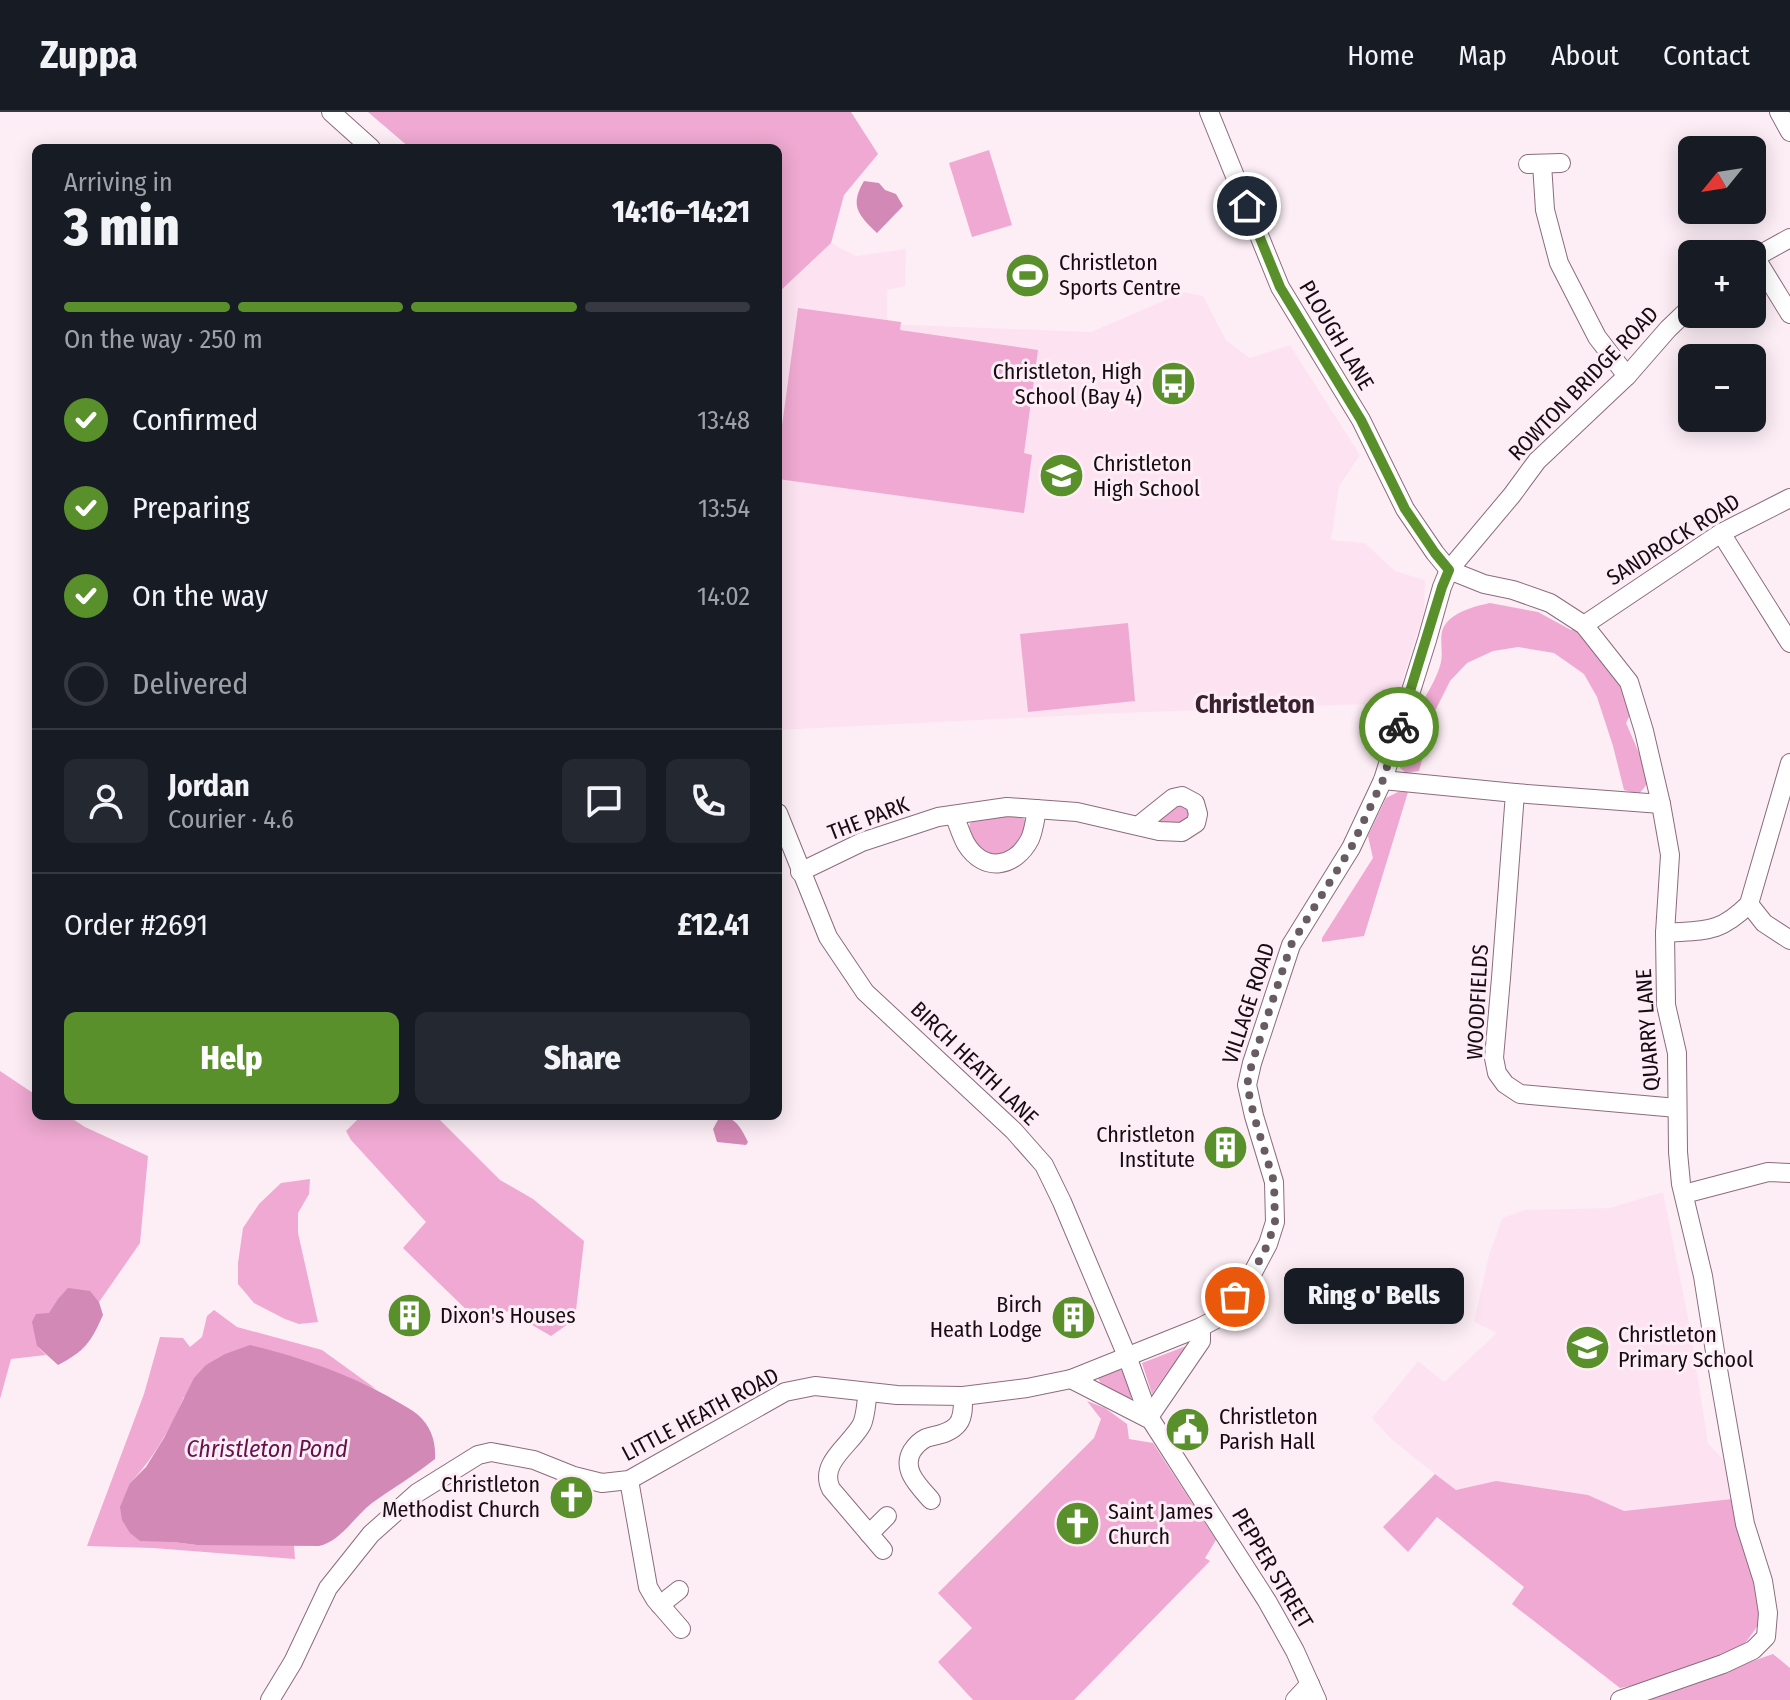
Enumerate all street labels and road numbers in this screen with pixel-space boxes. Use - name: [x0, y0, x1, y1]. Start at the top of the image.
- street label: PLOUGH LANE: [1293, 276, 1380, 395]
- street label: ROWTON BRIDGE ROAD: [1503, 301, 1664, 466]
- street label: SANDROCK ROAD: [1602, 488, 1745, 591]
- street label: THE PARK: [824, 791, 913, 846]
- street label: VILLAGE ROAD: [1216, 939, 1281, 1067]
- street label: WOODFIELDS: [1461, 943, 1494, 1061]
- street label: QUARRY LANE: [1630, 968, 1665, 1092]
- street label: BIRCH HEATH LANE: [905, 996, 1044, 1131]
- street label: LITTLE HEATH ROAD: [617, 1362, 783, 1467]
- street label: PEPPER STREET: [1226, 1503, 1320, 1634]

